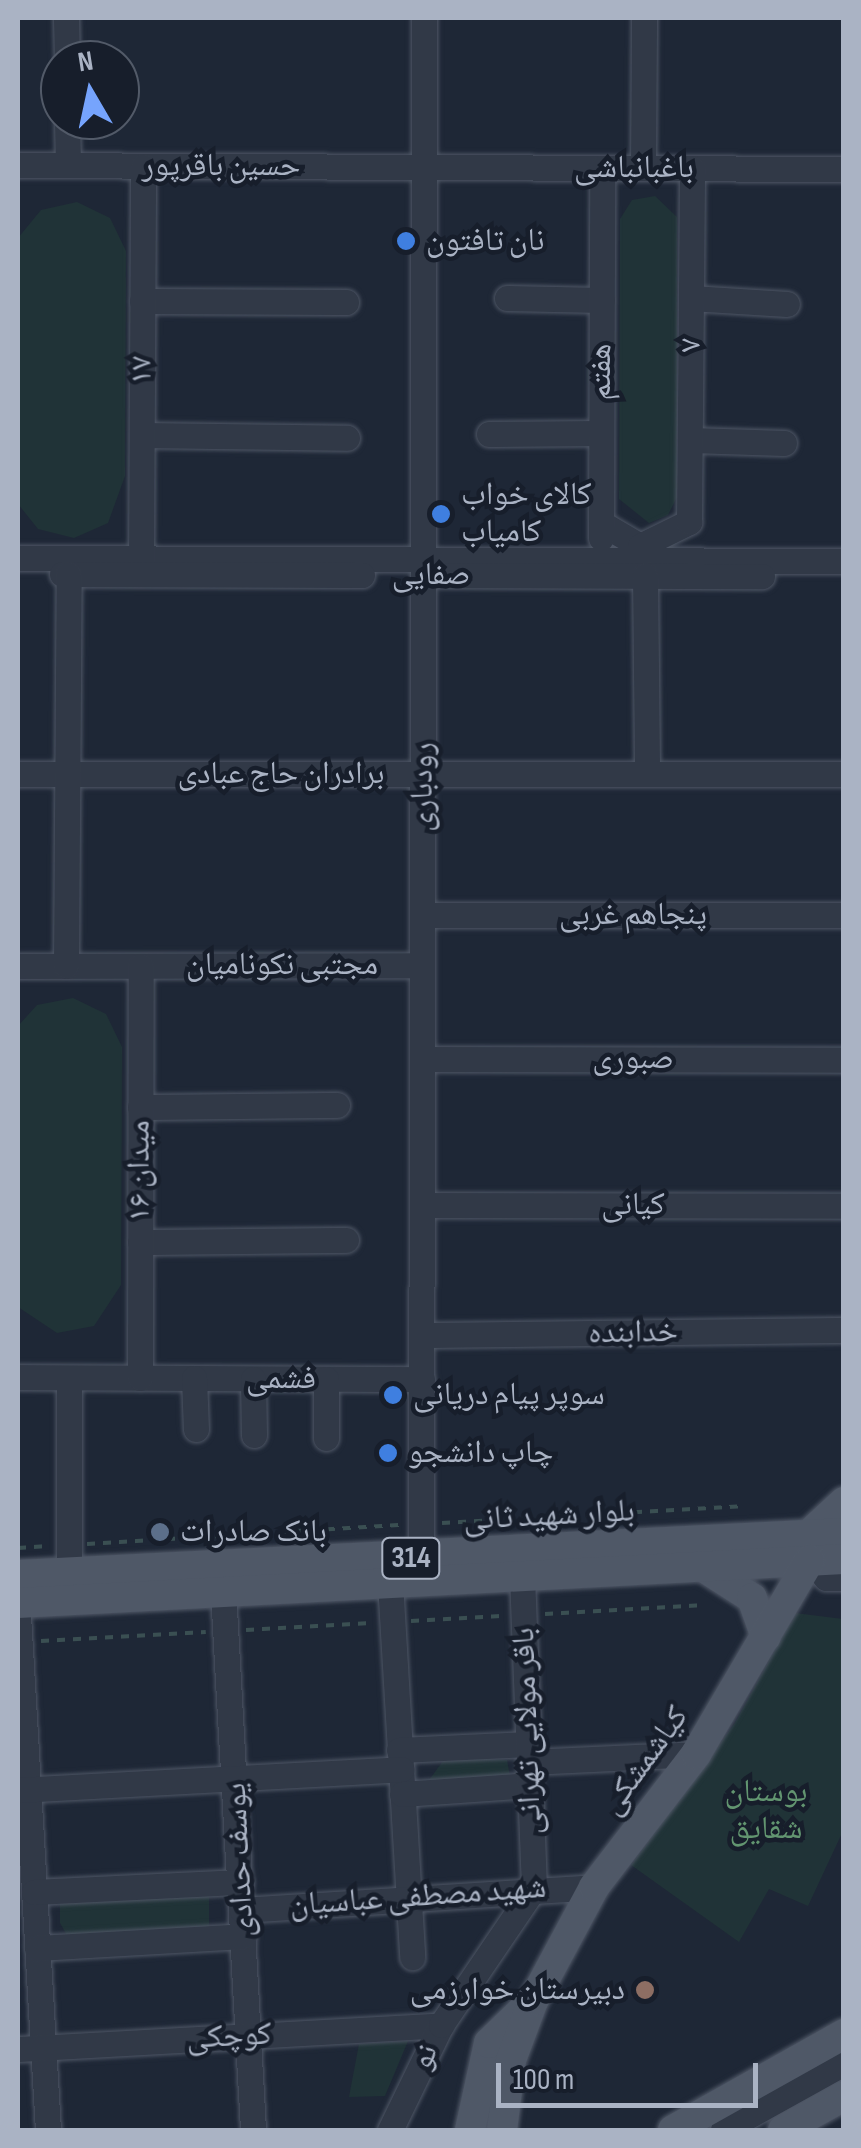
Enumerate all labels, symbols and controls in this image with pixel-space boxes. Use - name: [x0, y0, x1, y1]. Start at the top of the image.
- north arrow: [40, 40, 140, 140]
- text: N: [76, 44, 95, 79]
- street label: حسین باقرپور: [142, 147, 300, 185]
- street label: باغبانباشی: [574, 149, 694, 187]
- place label: نان تافتون: [426, 222, 544, 260]
- marker: نان تافتون: [395, 230, 417, 252]
- street label: ۷: [672, 338, 710, 352]
- street label: هفتم: [582, 343, 620, 401]
- street label: ۱۷: [123, 356, 161, 384]
- place label: کالای خواب کامیاب: [461, 477, 591, 552]
- marker: کالای خواب کامیاب: [430, 503, 452, 525]
- street label: صفایی: [392, 556, 470, 594]
- street label: رودباری: [404, 742, 442, 832]
- street label: برادران حاج عبادی: [178, 755, 384, 793]
- street label: پنجاهم غربی: [559, 896, 707, 934]
- street label: مجتبی نکونامیان: [186, 946, 378, 984]
- street label: صبوری: [592, 1040, 674, 1078]
- street label: میدان ۱۶: [121, 1120, 159, 1222]
- street label: کیانی: [601, 1186, 665, 1224]
- street label: خدابنده: [588, 1313, 678, 1353]
- street label: فشمی: [246, 1360, 316, 1398]
- place label: سوپر پیام دریانی: [413, 1376, 605, 1414]
- marker: سوپر پیام دریانی: [382, 1384, 404, 1406]
- place label: چاپ دانشجو: [408, 1434, 553, 1472]
- marker: چاپ دانشجو: [377, 1442, 399, 1464]
- street label: بلوار شهید ثانی: [462, 1492, 636, 1540]
- place label: بانک صادرات: [180, 1513, 327, 1551]
- marker: بانک صادرات: [149, 1521, 171, 1543]
- road number: 314: [381, 1533, 441, 1583]
- street label: باقر مولایی تهرانی: [505, 1627, 551, 1835]
- street label: کیاشمشکی: [593, 1699, 697, 1823]
- park label: بوستان شقایق: [724, 1774, 808, 1849]
- street label: یوسف حدادی: [217, 1782, 263, 1938]
- street label: شهید مصطفی عباسیان: [288, 1869, 548, 1925]
- place label: دبیرستان خوارزمی: [410, 1971, 625, 2009]
- marker: دبیرستان خوارزمی: [634, 1979, 656, 2001]
- street label: کوچکی: [185, 2016, 273, 2058]
- street label: نو: [403, 2038, 447, 2076]
- scale bar: [501, 2043, 764, 2105]
- text: 100 m: [513, 2062, 574, 2098]

